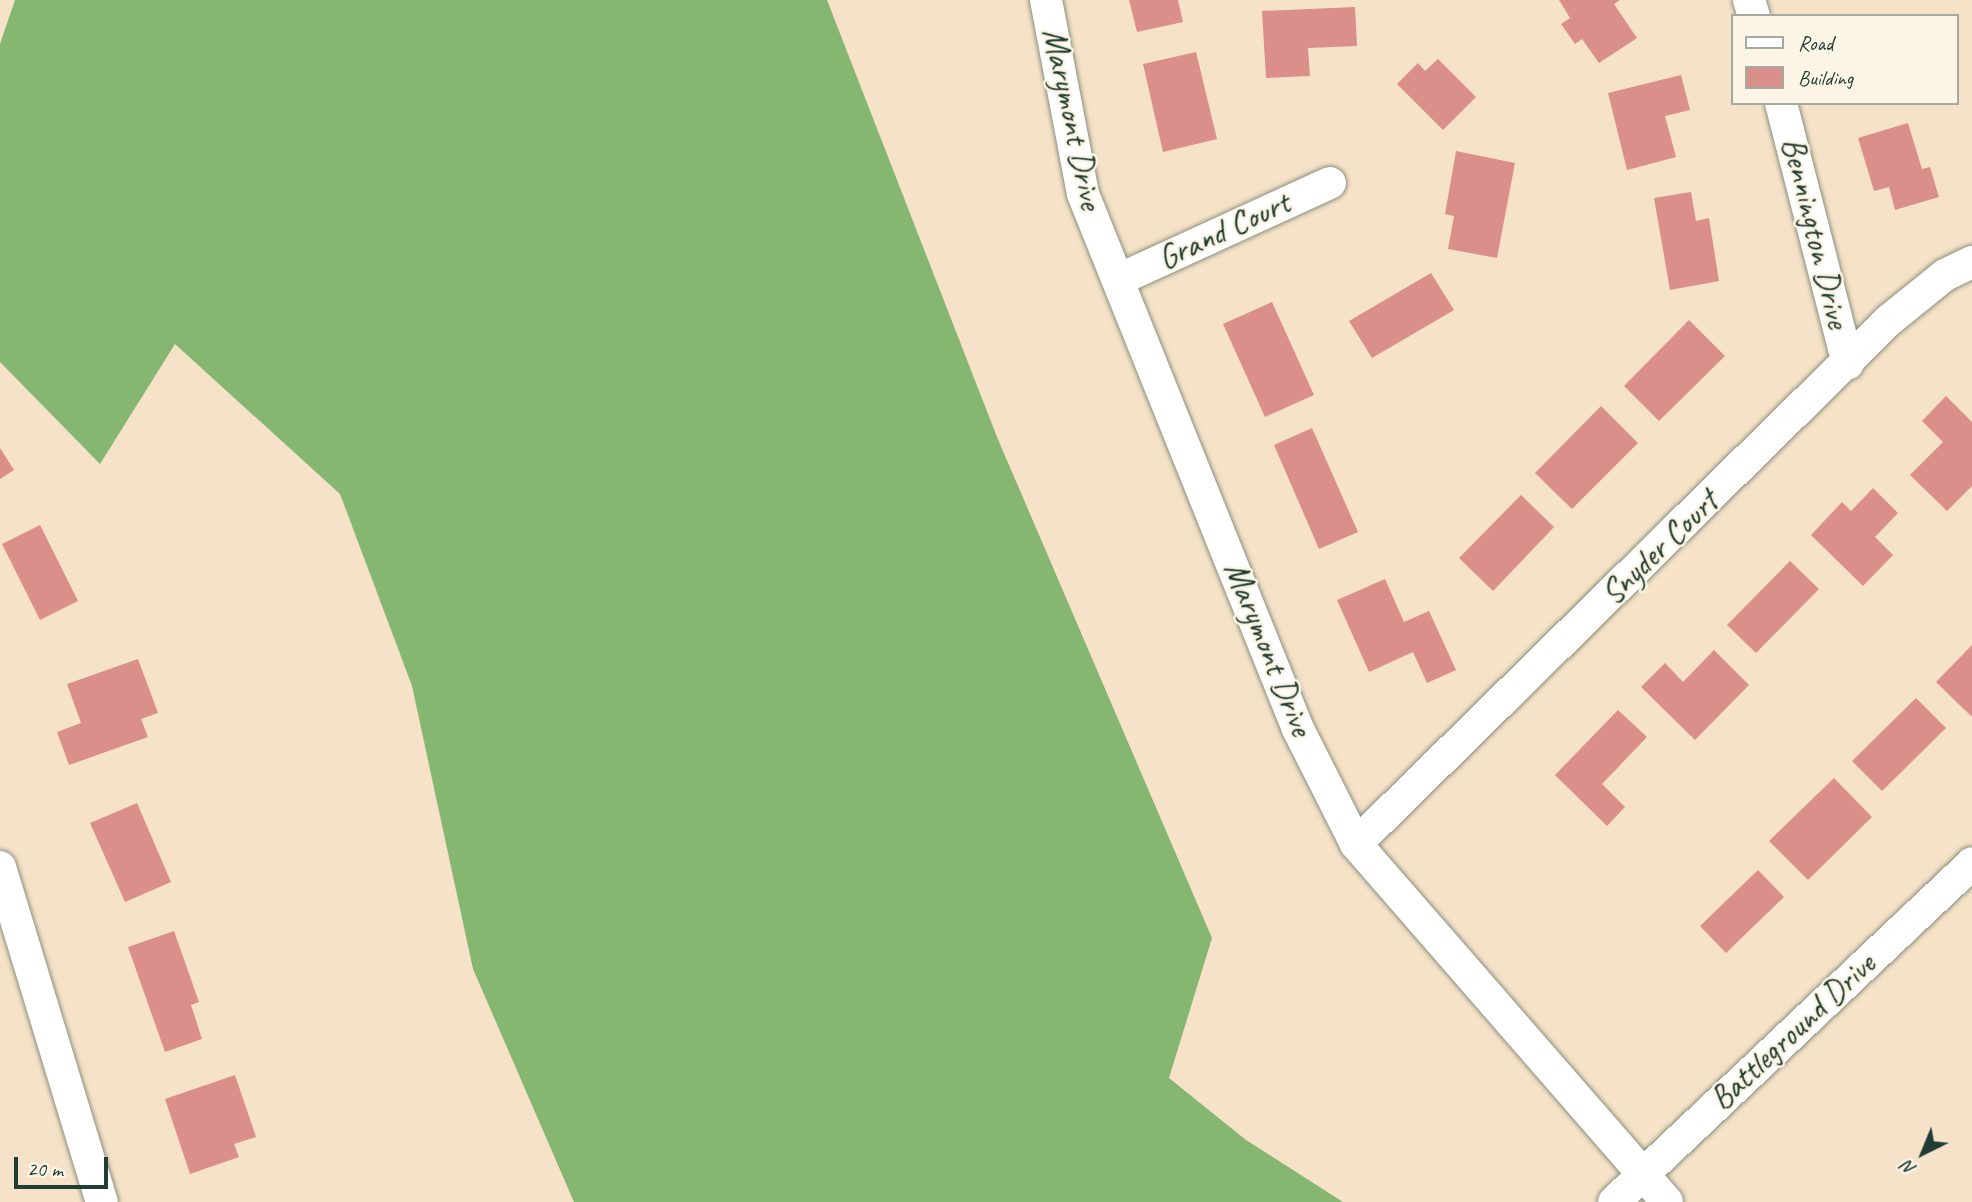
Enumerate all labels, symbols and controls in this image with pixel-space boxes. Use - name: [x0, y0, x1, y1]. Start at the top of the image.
- legend: [1730, 14, 1958, 105]
- street label: Marymont Drive: [1033, 25, 1111, 213]
- text: Road: [1798, 30, 1833, 56]
- text: Building: [1798, 65, 1853, 91]
- street label: Bennington Drive: [1772, 134, 1858, 332]
- street label: Grand Court: [1152, 183, 1296, 279]
- street label: Snyder Court: [1593, 483, 1727, 613]
- street label: Marymont Drive: [1215, 556, 1321, 742]
- street label: Battleground Drive: [1702, 945, 1884, 1119]
- north arrow: [1888, 1118, 1958, 1188]
- scale bar: [18, 1142, 112, 1186]
- text: 20 m: [27, 1156, 63, 1182]
- text: N: [1896, 1156, 1921, 1181]

